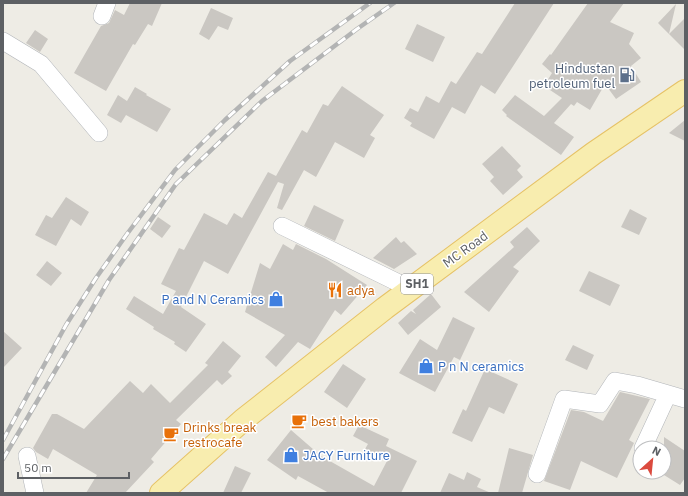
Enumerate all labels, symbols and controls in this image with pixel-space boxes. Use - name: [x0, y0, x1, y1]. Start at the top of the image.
- place label: Hindustan petroleum fuel: [529, 60, 615, 92]
- fuel station icon: Hindustan petroleum fuel: [618, 66, 636, 84]
- street label: MC Road: [439, 227, 491, 271]
- road number: SH1: [401, 274, 433, 294]
- restaurant icon: adya: [326, 281, 344, 299]
- place label: adya: [347, 282, 375, 299]
- shop icon: P and N Ceramics: [267, 290, 285, 308]
- place label: P and N Ceramics: [162, 291, 264, 308]
- shop icon: P n N ceramics: [417, 357, 435, 375]
- place label: P n N ceramics: [438, 358, 524, 375]
- cafe icon: best bakers: [290, 412, 308, 430]
- place label: best bakers: [311, 413, 379, 430]
- place label: Drinks break restrocafe: [183, 419, 257, 451]
- cafe icon: Drinks break restrocafe: [162, 425, 180, 443]
- north arrow: [632, 440, 672, 480]
- text: N: [650, 443, 663, 459]
- shop icon: JACY Furniture: [282, 446, 300, 464]
- place label: JACY Furniture: [303, 447, 390, 464]
- scale bar: [18, 454, 129, 480]
- text: 50 m: [24, 460, 52, 475]

